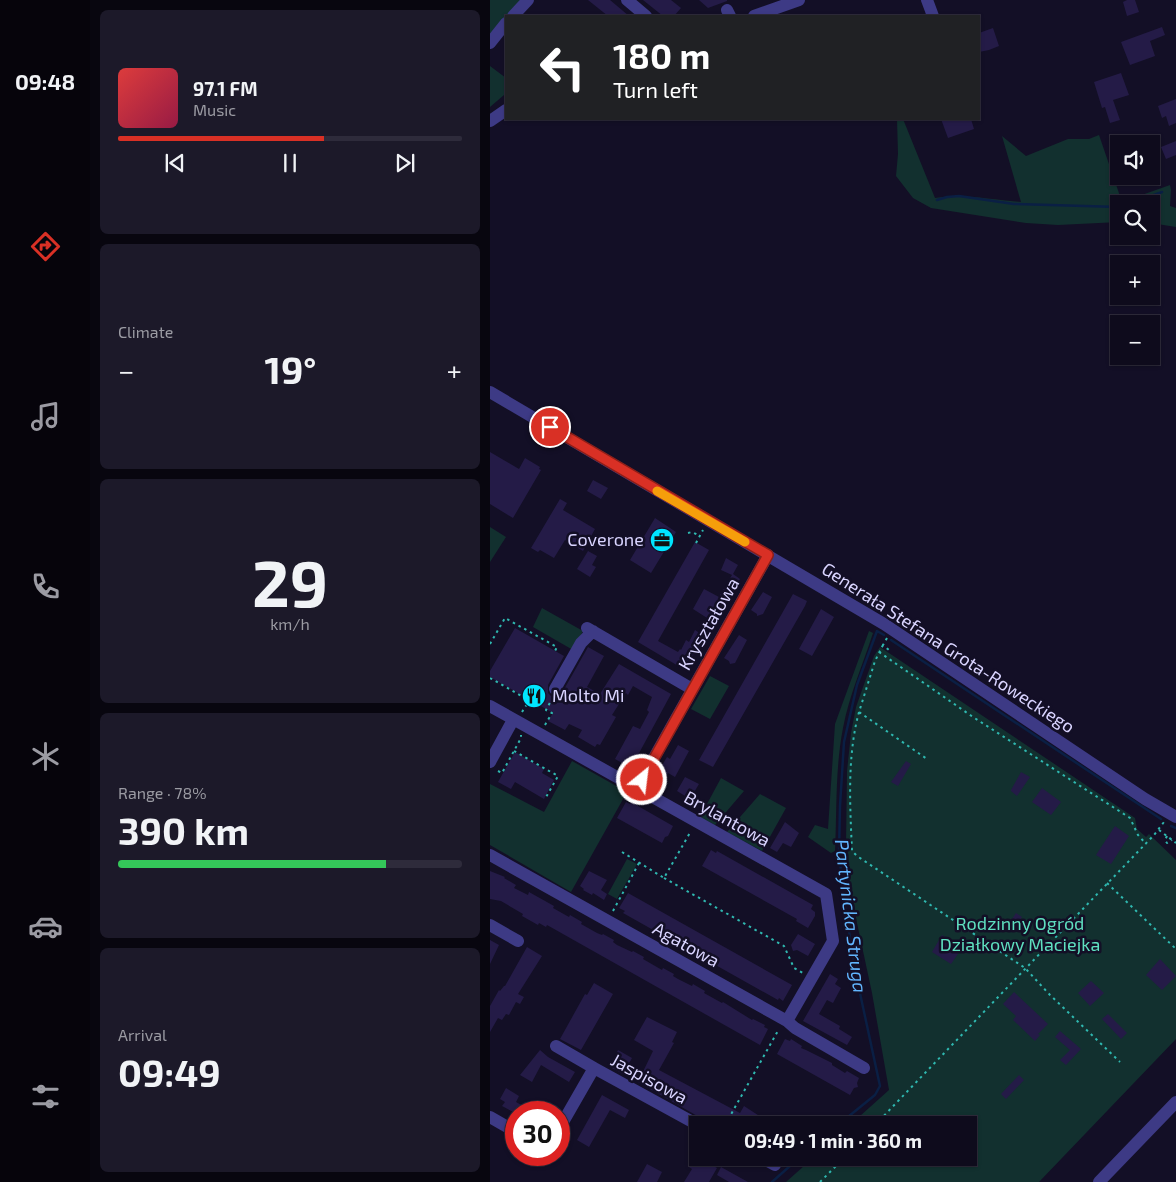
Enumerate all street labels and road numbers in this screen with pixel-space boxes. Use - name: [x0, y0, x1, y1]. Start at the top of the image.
- street label: Generała Stefana Grota-Roweckiego: [818, 557, 1079, 737]
- street label: Kryształowa: [673, 573, 743, 674]
- street label: Brylantowa: [680, 785, 774, 851]
- street label: Agatowa: [649, 917, 724, 971]
- street label: Jaspisowa: [607, 1048, 692, 1108]

